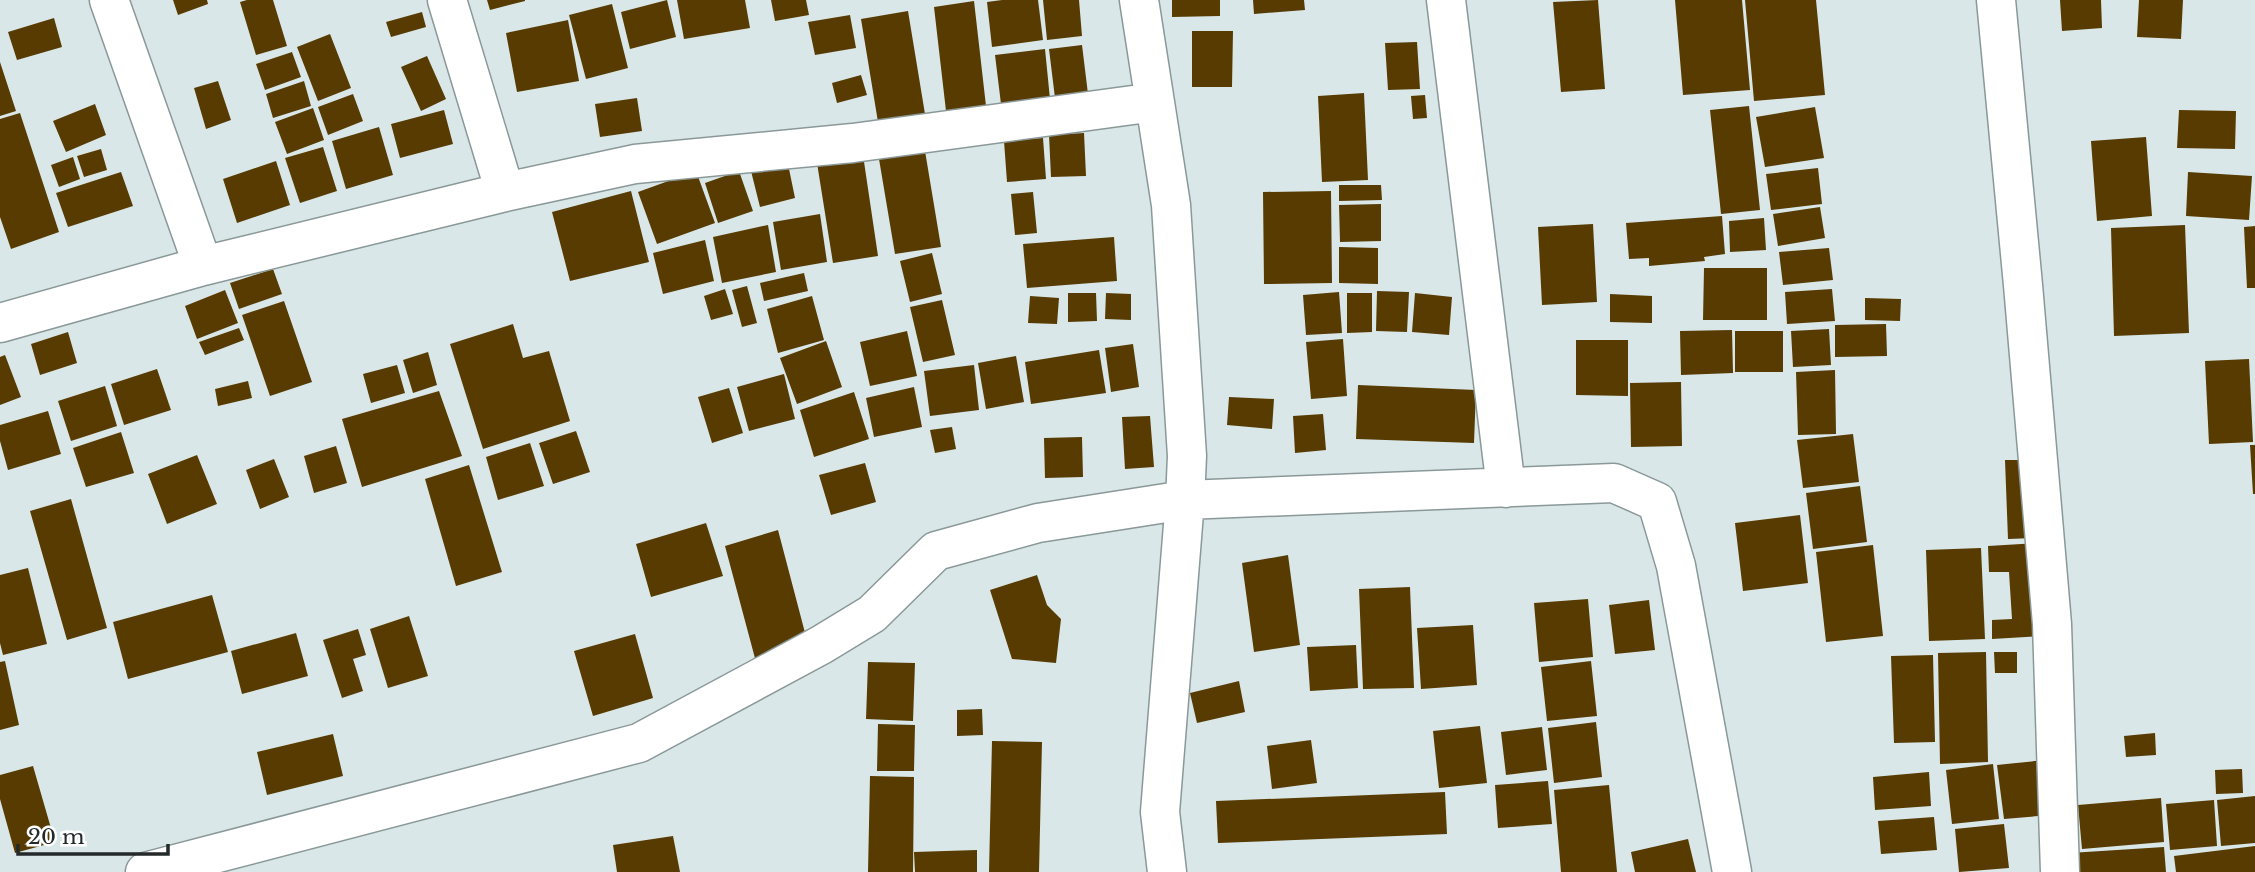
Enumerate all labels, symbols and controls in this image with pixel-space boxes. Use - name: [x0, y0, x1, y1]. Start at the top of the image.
- scale bar: [18, 812, 168, 856]
- text: 20 m: [28, 824, 85, 850]

